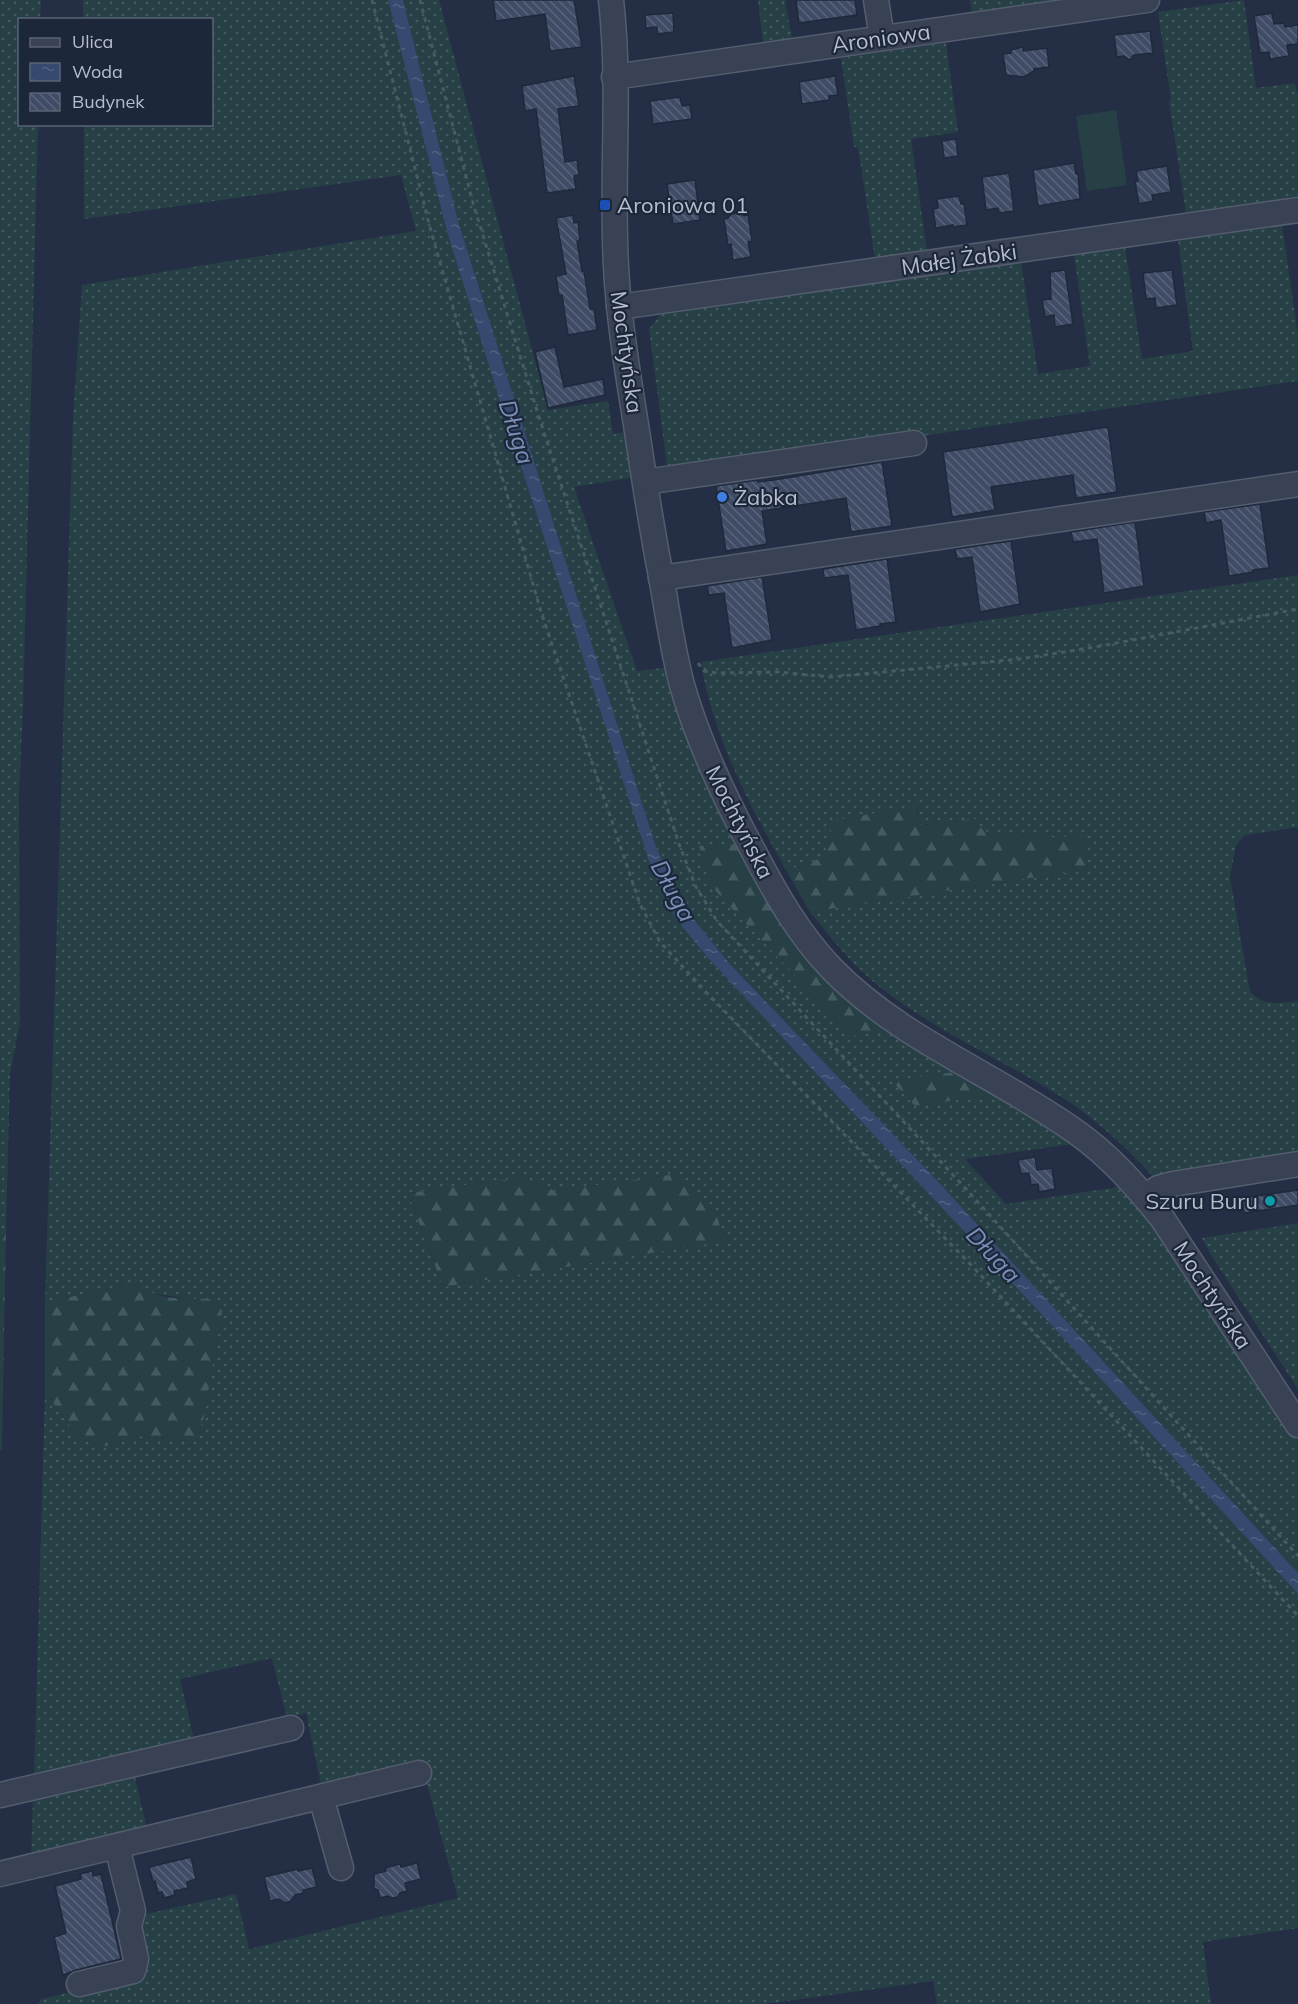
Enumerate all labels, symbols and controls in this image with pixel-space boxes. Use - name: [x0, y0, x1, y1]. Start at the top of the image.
- street label: Aroniowa: [830, 17, 932, 59]
- legend: [18, 18, 213, 126]
- text: Ulica: [72, 30, 113, 53]
- text: Woda: [72, 60, 123, 83]
- text: Budynek: [72, 90, 145, 113]
- place label: Aroniowa 01: [617, 191, 748, 219]
- marker: Aroniowa 01: [598, 198, 612, 212]
- street label: Małej Żabki: [900, 237, 1018, 281]
- street label: Mochtyńska: [605, 289, 649, 415]
- water label: Długa: [492, 395, 541, 468]
- place label: Żabka: [734, 483, 798, 511]
- marker: Żabka: [715, 490, 729, 504]
- street label: Mochtyńska: [700, 761, 780, 883]
- water label: Długa: [645, 854, 703, 927]
- place label: Szuru Buru: [1145, 1187, 1258, 1215]
- marker: Szuru Buru: [1263, 1194, 1277, 1208]
- water label: Długa: [960, 1220, 1027, 1289]
- street label: Mochtyńska: [1168, 1236, 1258, 1354]

